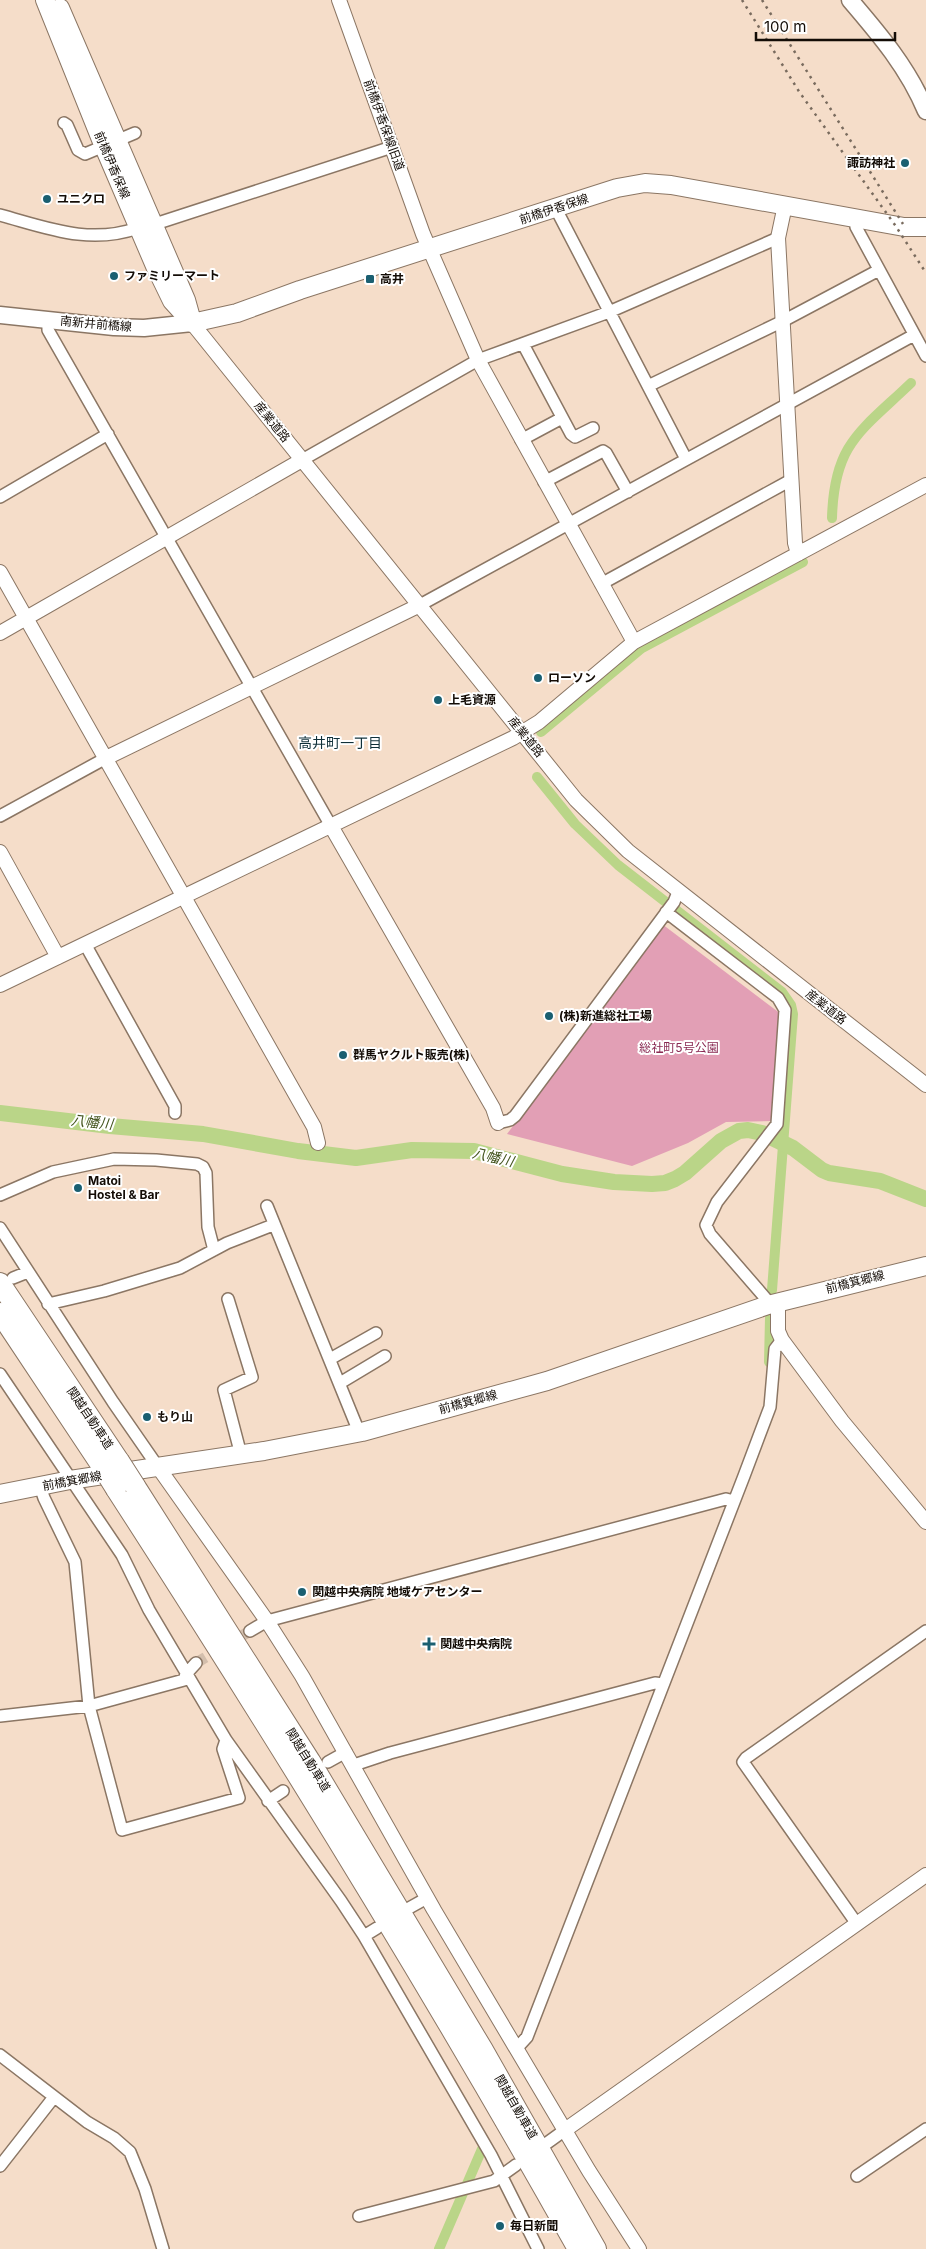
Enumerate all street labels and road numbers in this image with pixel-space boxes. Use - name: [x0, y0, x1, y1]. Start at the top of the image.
- street label: 前橋伊香保線旧道: [361, 77, 408, 173]
- street label: 前橋伊香保線: [91, 129, 133, 201]
- street label: 前橋伊香保線: [517, 190, 590, 227]
- street label: 南新井前橋線: [60, 313, 133, 334]
- street label: 産業道路: [251, 398, 293, 445]
- street label: 産業道路: [505, 713, 547, 760]
- street label: 産業道路: [803, 986, 850, 1027]
- street label: 前橋箕郷線: [824, 1267, 886, 1296]
- street label: 関越自動車道: [64, 1384, 117, 1452]
- street label: 前橋箕郷線: [437, 1387, 499, 1417]
- street label: 前橋箕郷線: [41, 1468, 103, 1493]
- street label: 関越自動車道: [283, 1725, 334, 1794]
- street label: 関越自動車道: [492, 2072, 541, 2142]

